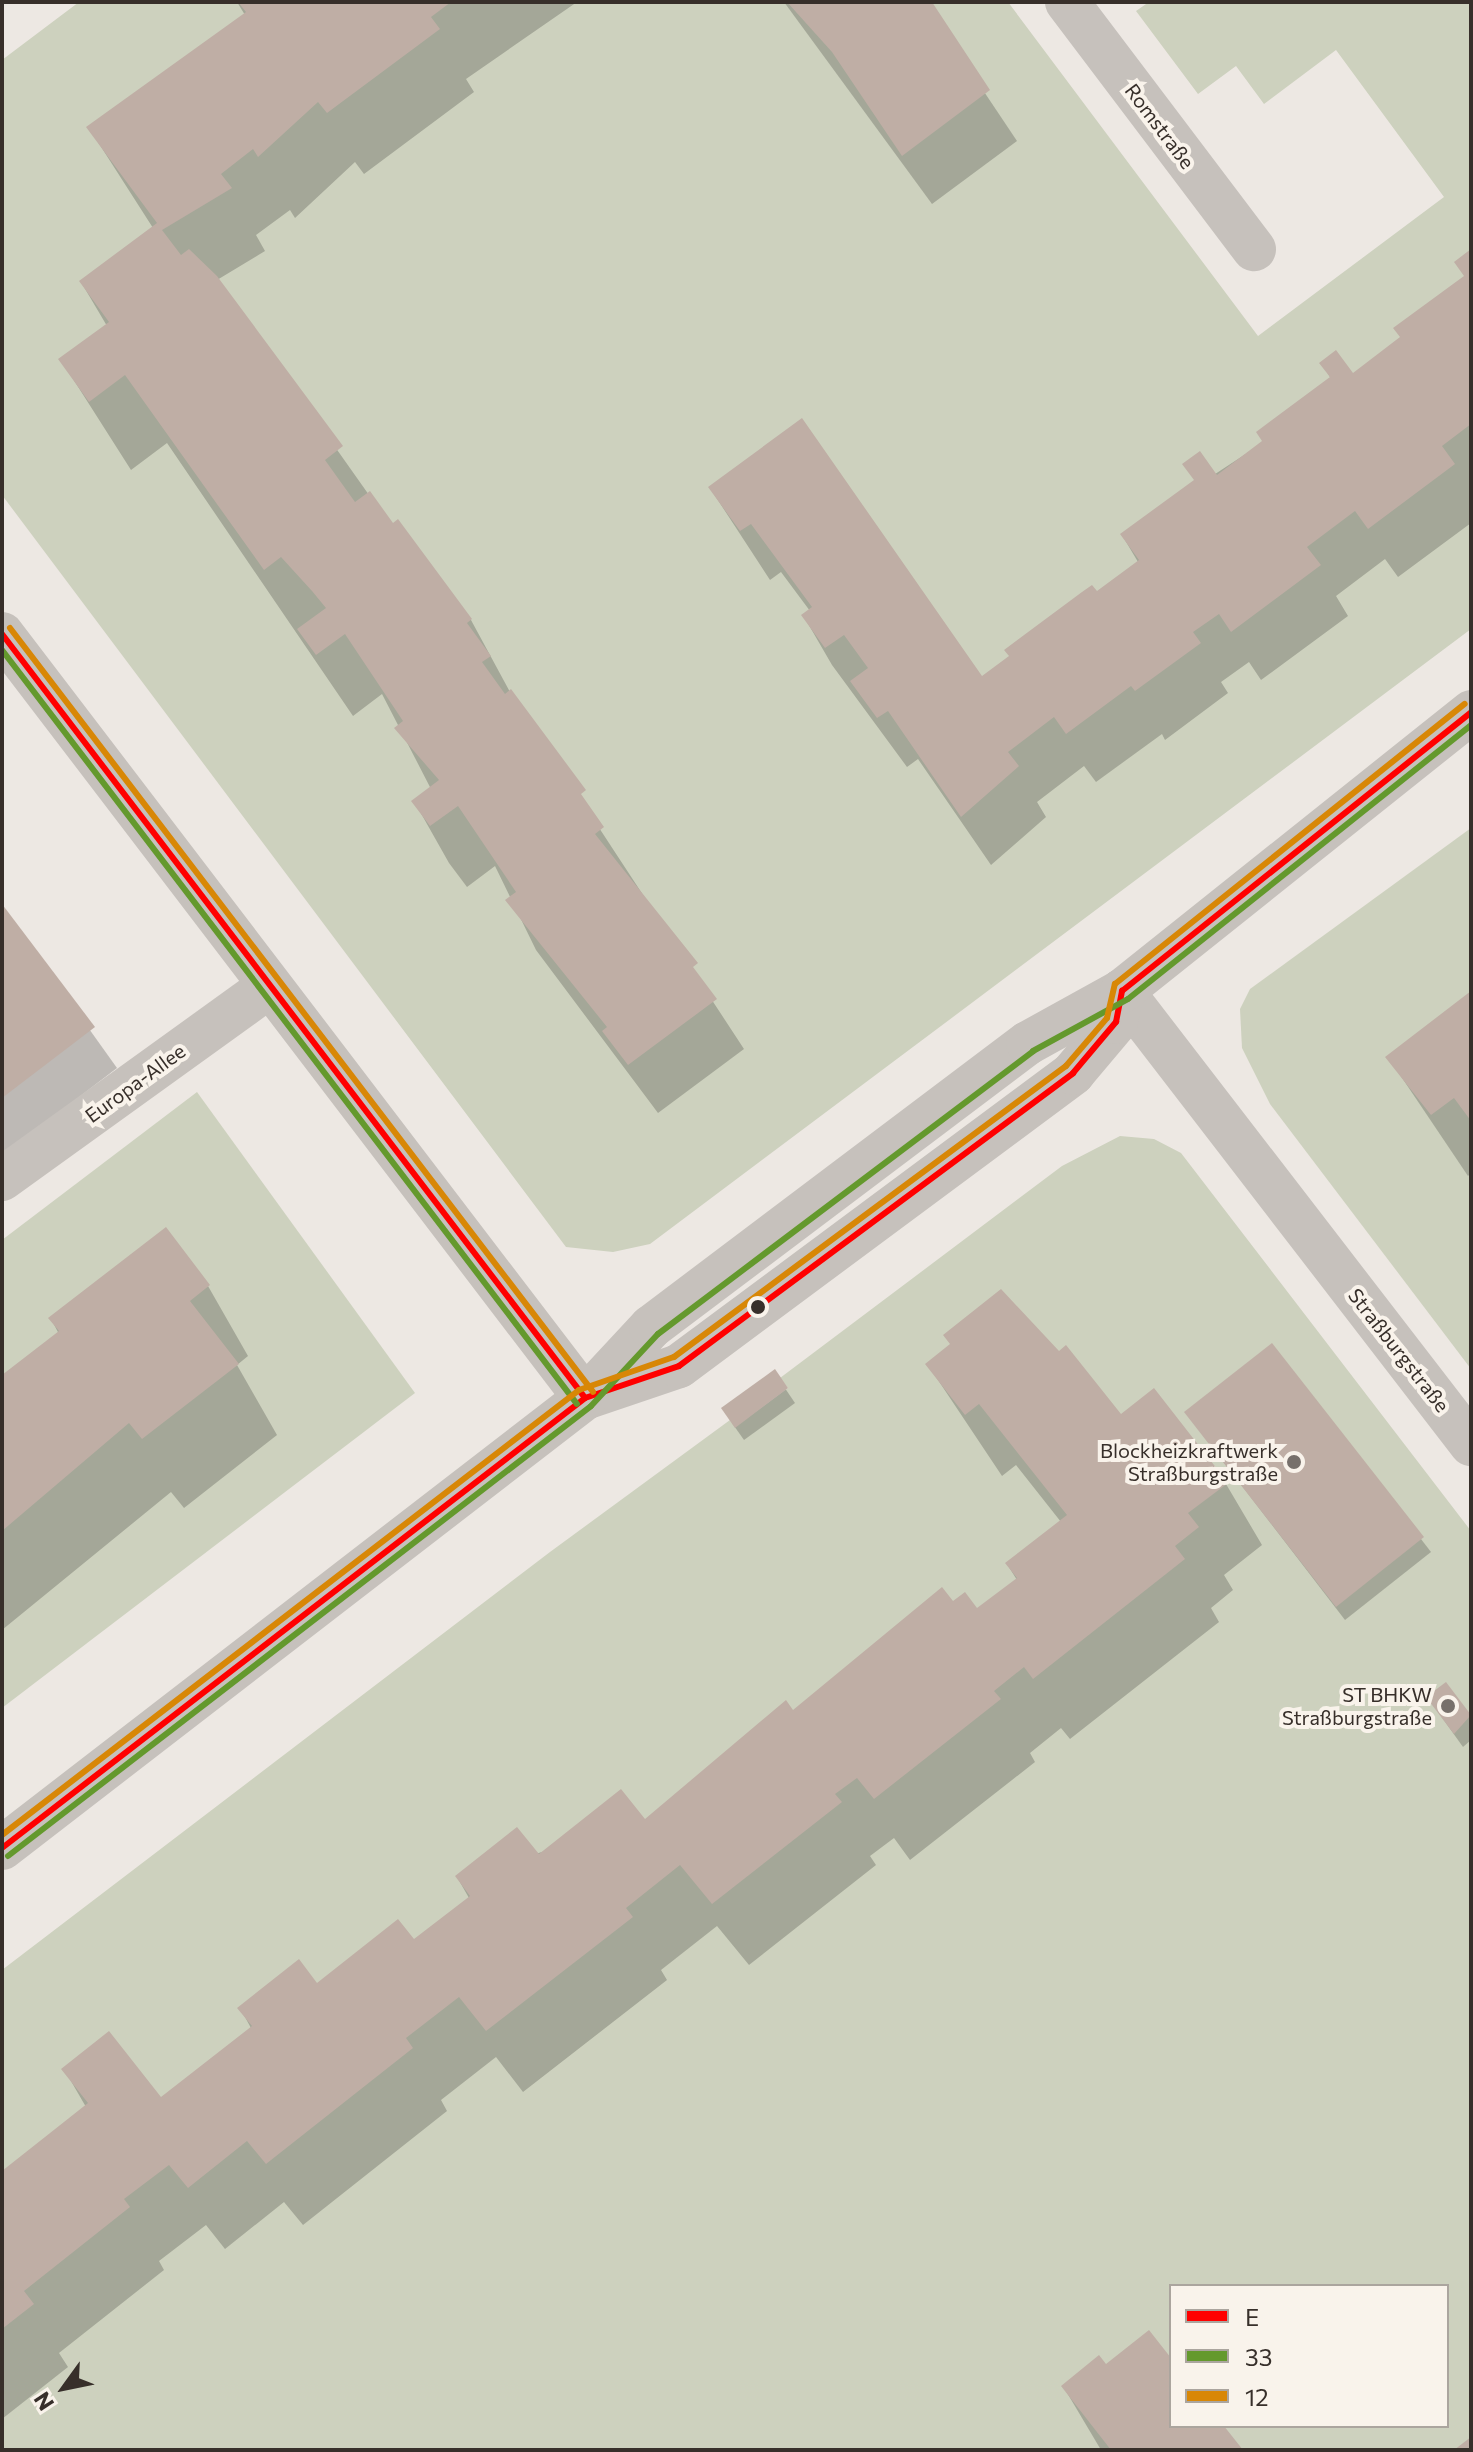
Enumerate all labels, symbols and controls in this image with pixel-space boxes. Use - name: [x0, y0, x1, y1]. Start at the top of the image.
- street label: Romstraße: [1120, 79, 1200, 173]
- street label: Europa-Allee: [80, 1039, 190, 1127]
- street label: Straßburgstraße: [1343, 1283, 1455, 1417]
- unlabelled marker: [750, 1299, 766, 1315]
- place label: Blockheizkraftwerk Straßburgstraße: [1100, 1438, 1278, 1485]
- marker: Blockheizkraftwerk Straßburgstraße: [1285, 1453, 1303, 1471]
- place label: ST BHKW Straßburgstraße: [1282, 1682, 1432, 1729]
- marker: ST BHKW Straßburgstraße: [1439, 1697, 1457, 1715]
- legend: [1169, 2284, 1449, 2428]
- text: E: [1245, 2302, 1259, 2331]
- text: 33: [1245, 2342, 1272, 2371]
- north arrow: [24, 2348, 104, 2428]
- text: 12: [1245, 2382, 1269, 2411]
- text: N: [28, 2387, 59, 2416]

